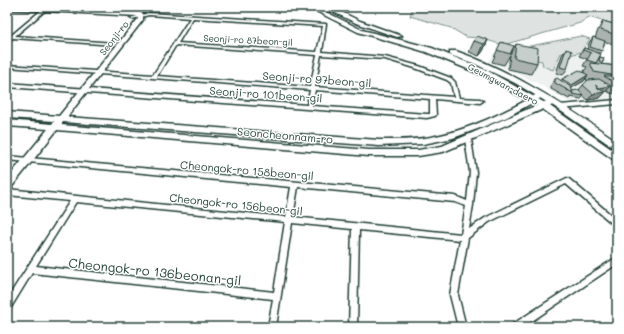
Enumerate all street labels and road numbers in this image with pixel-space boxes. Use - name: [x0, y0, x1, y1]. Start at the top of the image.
- street label: Seonji-ro: [97, 18, 131, 57]
- street label: Seonji-ro 87beon-gil: [203, 32, 293, 48]
- street label: Geumgwan-daero: [466, 61, 540, 107]
- street label: Seonji-ro 97beon-gil: [262, 68, 372, 90]
- street label: Seonji-ro 101beon-gil: [209, 83, 323, 105]
- street label: Seoncheonnam-ro: [236, 123, 334, 147]
- street label: Cheongok-ro 158beon-gil: [180, 157, 314, 183]
- street label: Cheongok-ro 156beon-gil: [169, 190, 303, 218]
- street label: Cheongok-ro 136beonan-gil: [68, 253, 242, 289]

